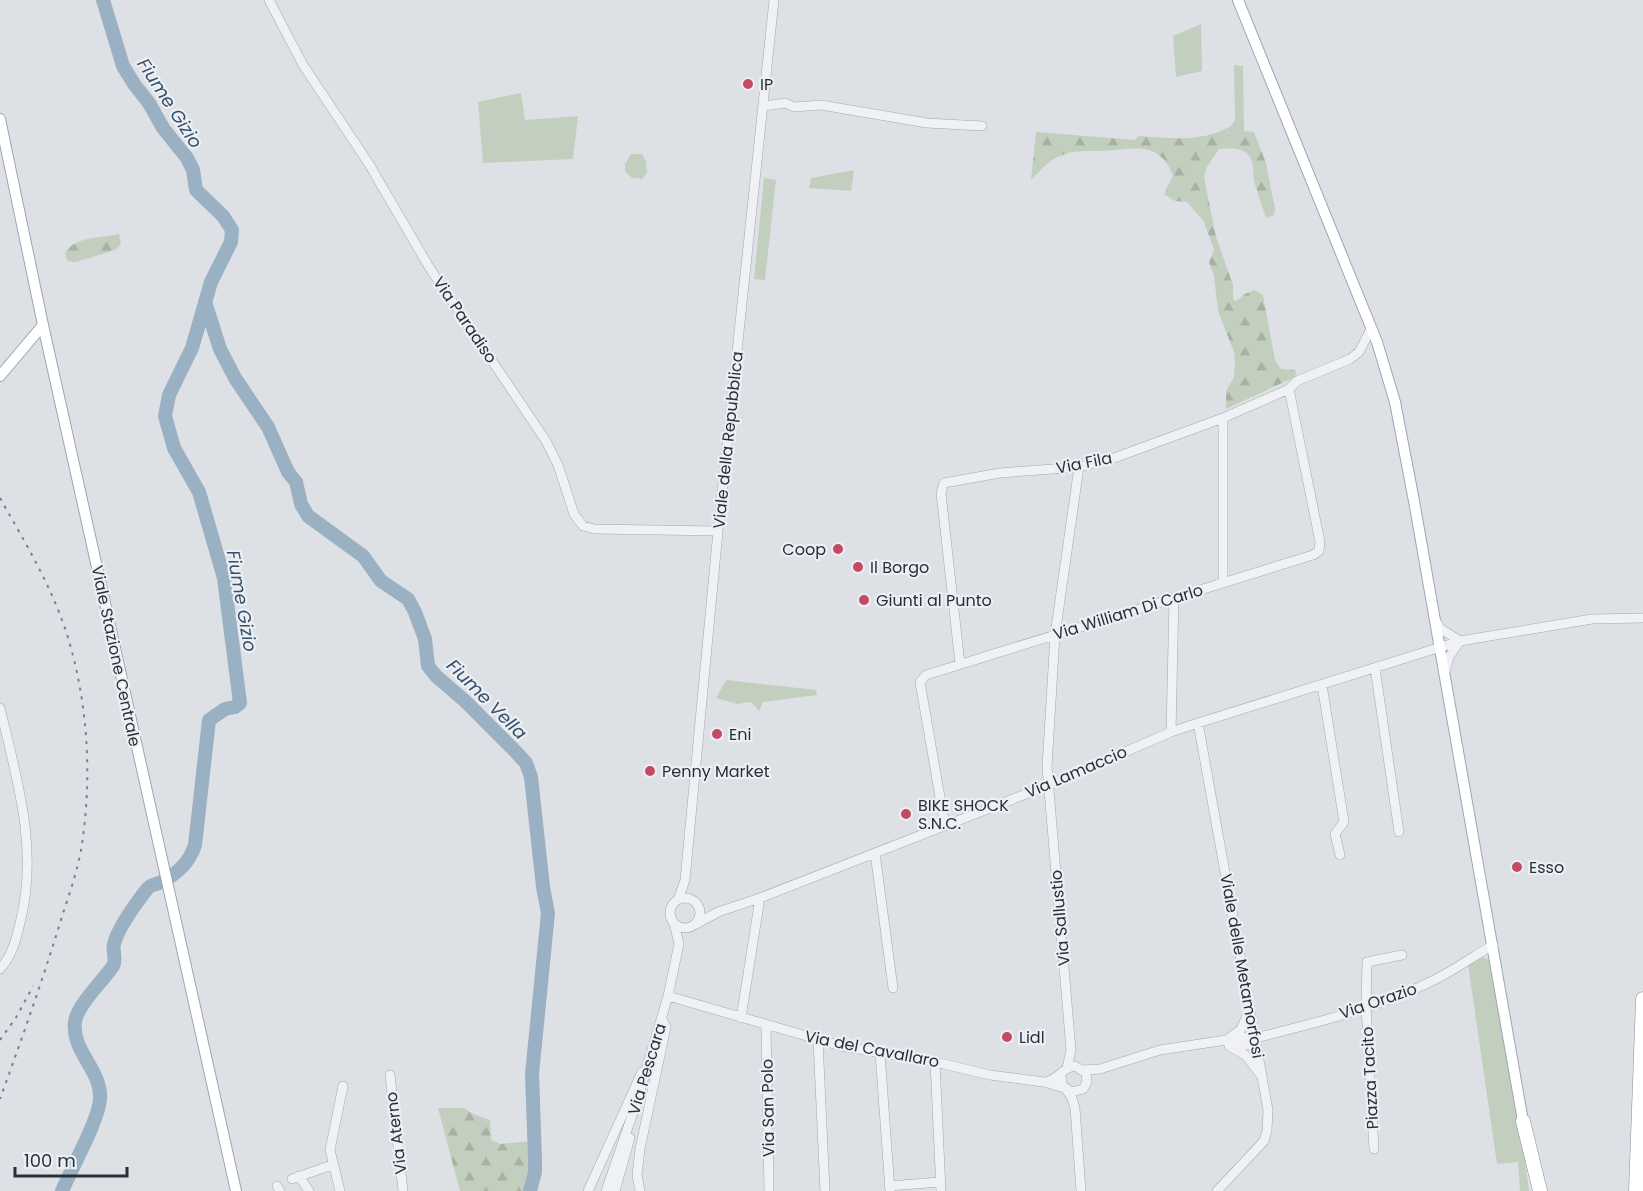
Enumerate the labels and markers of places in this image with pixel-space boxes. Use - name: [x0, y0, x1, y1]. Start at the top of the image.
- place label: IP: [760, 73, 773, 96]
- marker: IP: [741, 77, 755, 91]
- place label: Coop: [782, 538, 826, 561]
- marker: Coop: [831, 542, 845, 556]
- place label: Il Borgo: [870, 556, 929, 579]
- marker: Il Borgo: [851, 560, 865, 574]
- place label: Giunti al Punto: [876, 589, 992, 612]
- marker: Giunti al Punto: [857, 593, 871, 607]
- place label: Eni: [729, 723, 751, 746]
- marker: Eni: [710, 727, 724, 741]
- place label: Penny Market: [662, 760, 770, 783]
- marker: Penny Market: [643, 764, 657, 778]
- place label: BIKE SHOCK S.N.C.: [918, 794, 1009, 835]
- marker: BIKE SHOCK S.N.C.: [899, 807, 913, 821]
- place label: Esso: [1529, 856, 1564, 879]
- marker: Esso: [1510, 860, 1524, 874]
- place label: Lidl: [1019, 1026, 1045, 1049]
- marker: Lidl: [1000, 1030, 1014, 1044]

